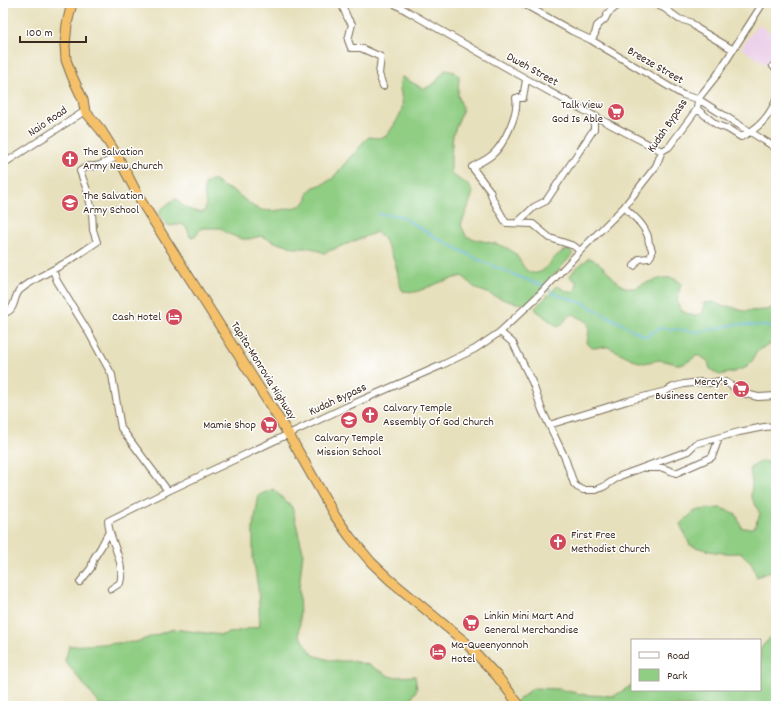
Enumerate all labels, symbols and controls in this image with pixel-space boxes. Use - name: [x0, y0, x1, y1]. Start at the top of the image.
- scale bar: [20, 18, 86, 44]
- text: 100 m: [26, 25, 53, 42]
- street label: Breeze Street: [624, 43, 687, 89]
- street label: Dweh Street: [503, 49, 561, 91]
- street label: Kudah Bypass: [644, 96, 692, 156]
- place label: Talk View God Is Able: [552, 97, 603, 128]
- supermarket icon: Talk View God Is Able: [606, 102, 626, 122]
- street label: Naio Road: [25, 103, 71, 141]
- place label: The Salvation Army New Church: [83, 144, 163, 175]
- church icon: The Salvation Army New Church: [60, 149, 80, 169]
- place label: The Salvation Army School: [83, 188, 144, 219]
- school or university icon: The Salvation Army School: [60, 193, 80, 213]
- hotel icon: Cash Hotel: [164, 307, 184, 327]
- place label: Cash Hotel: [112, 309, 161, 326]
- street label: Tapita-Monrovia Highway: [226, 319, 301, 424]
- place label: Mercy's Business Center: [655, 374, 729, 405]
- street label: Kudah Bypass: [306, 379, 370, 421]
- supermarket icon: Mercy's Business Center: [731, 379, 751, 399]
- place label: Calvary Temple Assembly Of God Church: [383, 400, 494, 431]
- church icon: Calvary Temple Assembly Of God Church: [360, 405, 380, 425]
- school or university icon: Calvary Temple Mission School: [339, 410, 359, 430]
- supermarket icon: Mamie Shop: [259, 415, 279, 435]
- place label: Mamie Shop: [203, 417, 256, 434]
- place label: Calvary Temple Mission School: [314, 430, 384, 461]
- place label: First Free Methodist Church: [571, 527, 650, 558]
- church icon: First Free Methodist Church: [548, 532, 568, 552]
- place label: Linkin Mini Mart And General Merchandise: [484, 608, 578, 639]
- supermarket icon: Linkin Mini Mart And General Merchandise: [461, 613, 481, 633]
- place label: Ma-Queenyonnoh Hotel: [451, 637, 528, 668]
- legend: [631, 639, 761, 691]
- hotel icon: Ma-Queenyonnoh Hotel: [428, 642, 448, 662]
- text: Road: [667, 648, 689, 665]
- text: Park: [667, 668, 688, 685]

